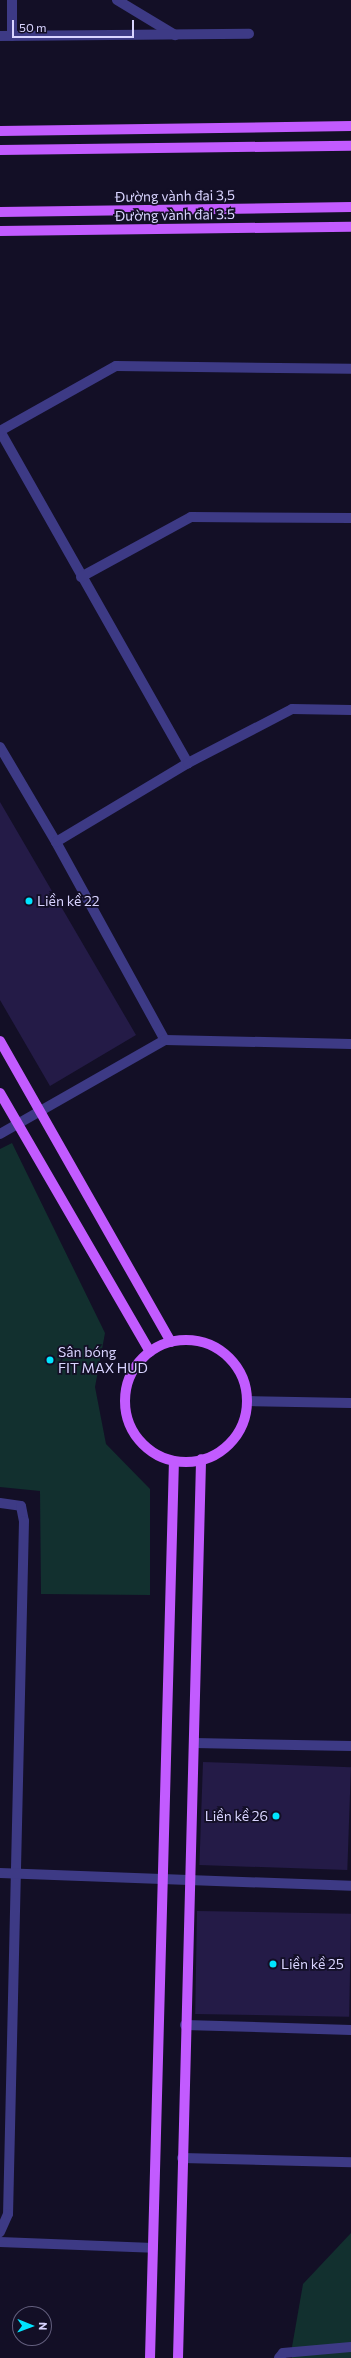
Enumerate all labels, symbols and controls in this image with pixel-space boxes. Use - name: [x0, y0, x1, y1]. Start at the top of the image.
- scale bar: [14, 12, 136, 38]
- text: 50 m: [19, 20, 47, 34]
- street label: Đường vành đai 3,5: [115, 187, 235, 205]
- street label: Đường vành đai 3.5: [115, 206, 235, 224]
- place label: Liền kề 22: [37, 893, 100, 909]
- marker: Liền kề 22: [24, 896, 34, 906]
- place label: Sân bóng FIT MAX HUD: [58, 1344, 148, 1376]
- marker: Sân bóng FIT MAX HUD: [45, 1355, 55, 1365]
- place label: Liền kề 26: [205, 1808, 268, 1824]
- marker: Liền kề 26: [271, 1811, 281, 1821]
- place label: Liền kề 25: [281, 1956, 344, 1972]
- marker: Liền kề 25: [268, 1959, 278, 1969]
- north arrow: [12, 2306, 52, 2346]
- text: N: [37, 2322, 50, 2330]

